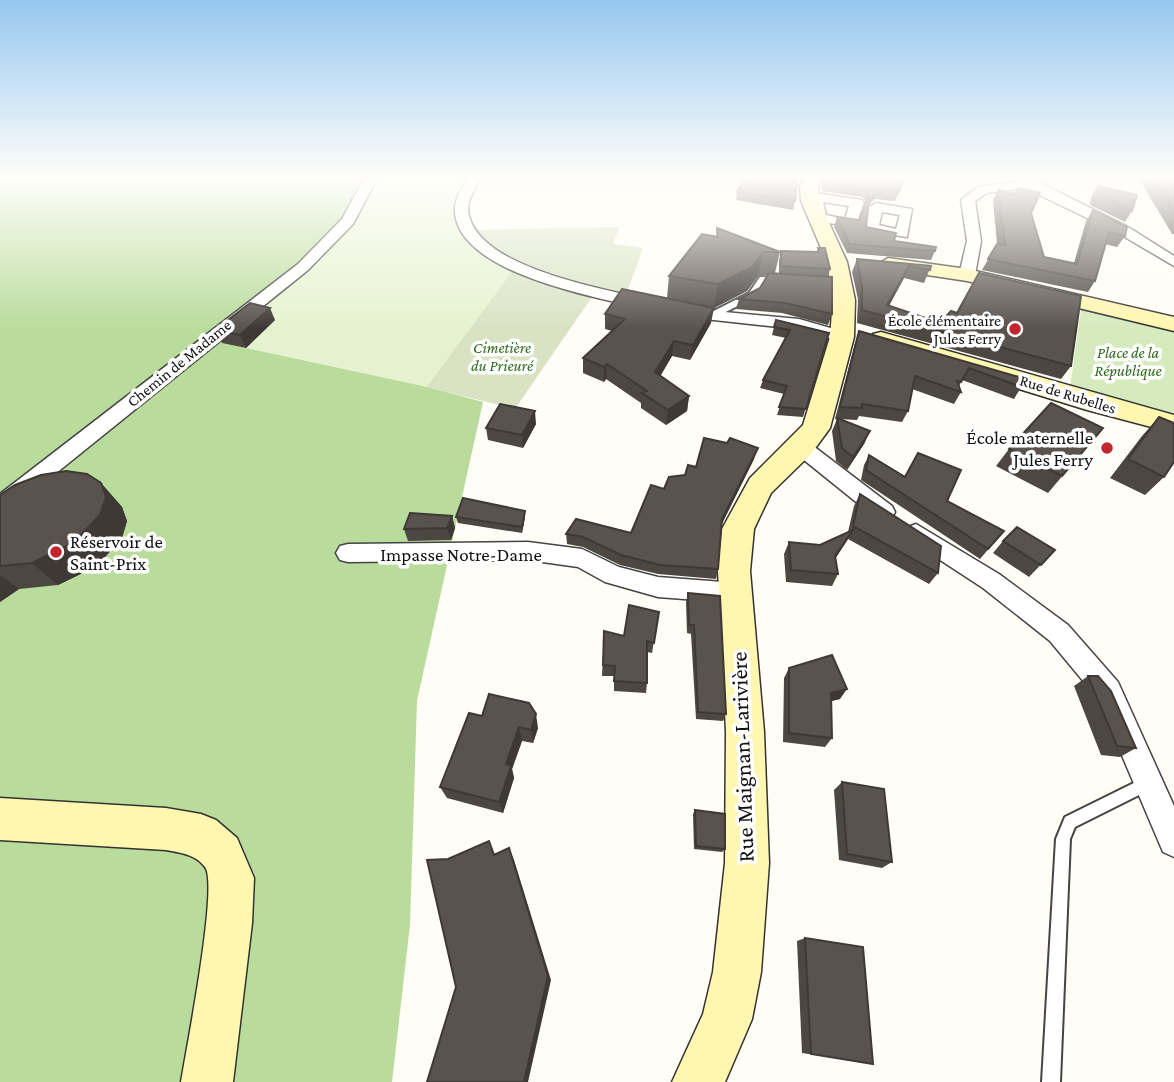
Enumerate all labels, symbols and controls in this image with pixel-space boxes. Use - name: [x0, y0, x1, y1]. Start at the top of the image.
- place label: École élémentaire Jules Ferry: [888, 312, 1002, 348]
- street label: Chemin de Madame: [124, 316, 234, 410]
- marker: École élémentaire Jules Ferry: [1007, 321, 1023, 337]
- park label: Cimetière du Prieuré: [471, 339, 534, 374]
- park label: Place de la République: [1095, 344, 1161, 380]
- street label: Rue de Rubelles: [1018, 371, 1118, 417]
- place label: École maternelle Jules Ferry: [966, 427, 1093, 470]
- marker: École maternelle Jules Ferry: [1099, 440, 1115, 456]
- place label: Réservoir de Saint-Prix: [70, 531, 163, 574]
- marker: Réservoir de Saint-Prix: [48, 544, 64, 560]
- street label: Impasse Notre-Dame: [380, 544, 542, 565]
- street label: Rue Maignan-Larivière: [725, 651, 759, 863]

